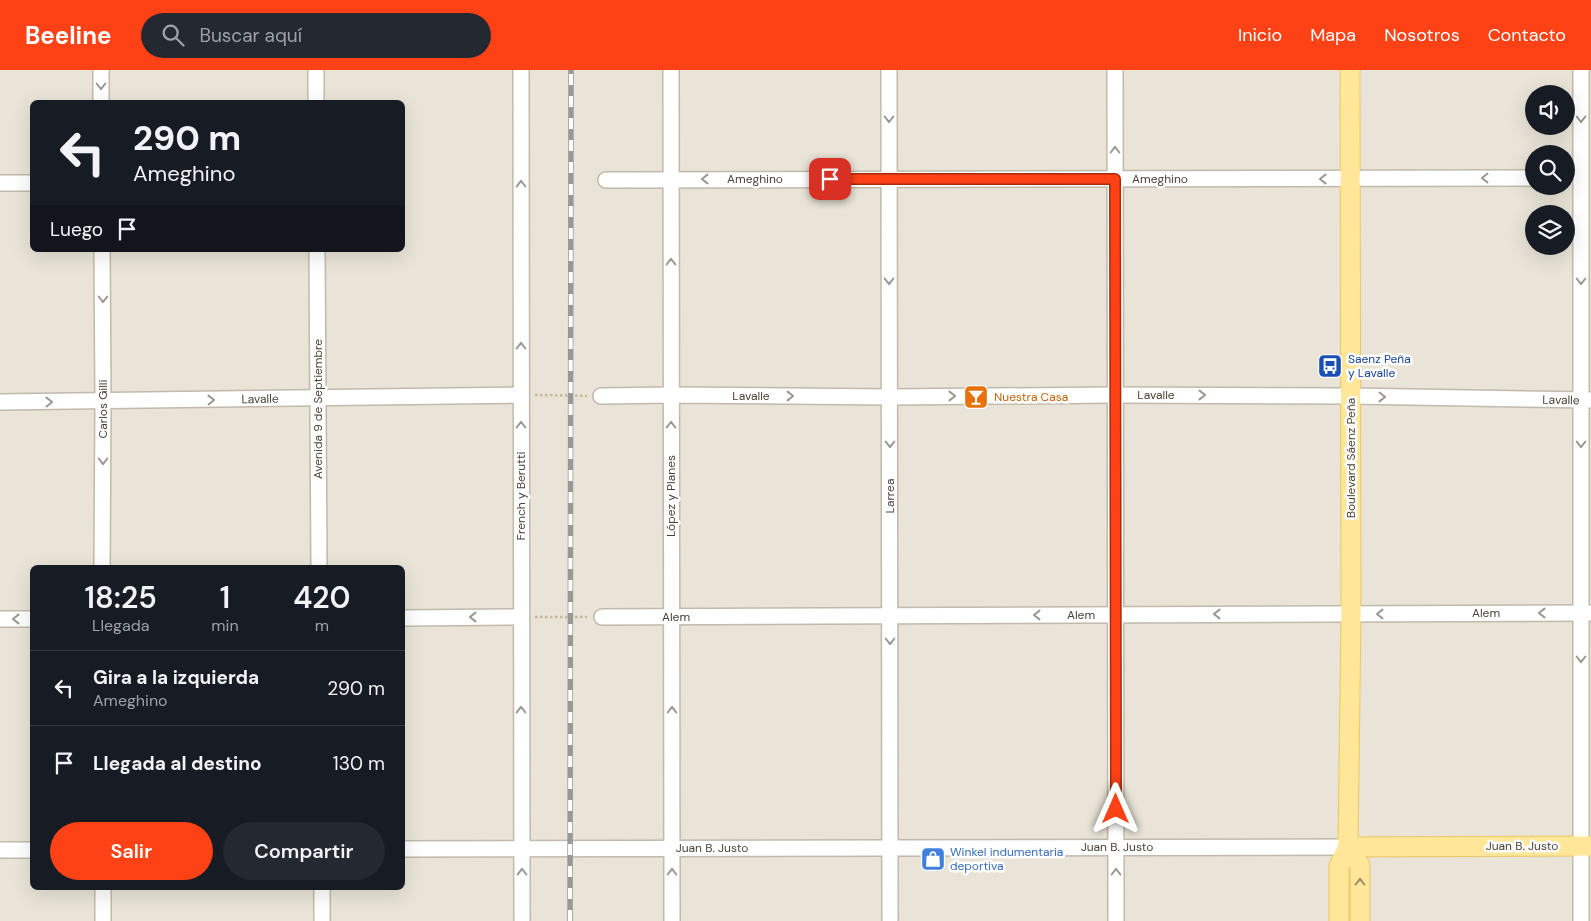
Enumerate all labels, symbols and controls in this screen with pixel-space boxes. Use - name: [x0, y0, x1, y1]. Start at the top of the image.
- search box: [141, 13, 491, 58]
- text: Beeline: [25, 20, 111, 51]
- icon: search: [159, 21, 187, 49]
- text: Buscar aquí: [199, 23, 302, 48]
- text: Inicio: [1238, 23, 1282, 47]
- text: Mapa: [1310, 23, 1356, 47]
- text: Nosotros: [1384, 23, 1460, 47]
- text: Contacto: [1488, 23, 1566, 47]
- one-way arrow: [96, 83, 106, 91]
- map controls: [1525, 85, 1575, 255]
- button: sound: [1525, 85, 1575, 135]
- text: 290 m: [133, 115, 241, 161]
- one-way arrow: [884, 115, 894, 123]
- one-way arrow: [1576, 115, 1586, 123]
- icon: left: [50, 120, 115, 185]
- button: search: [1525, 145, 1575, 195]
- one-way arrow: [1110, 146, 1120, 154]
- pin: [809, 158, 851, 200]
- text: Ameghino: [133, 159, 236, 188]
- icon: arrive: [816, 165, 844, 193]
- street label: Ameghino: [727, 171, 783, 187]
- street label: Ameghino: [1132, 171, 1188, 187]
- one-way arrow: [1481, 173, 1488, 183]
- one-way arrow: [701, 174, 708, 184]
- one-way arrow: [1318, 174, 1326, 184]
- one-way arrow: [516, 180, 526, 188]
- button: layers: [1525, 205, 1575, 255]
- icon: arrive: [113, 215, 141, 243]
- text: Luego: [50, 217, 103, 242]
- one-way arrow: [666, 258, 676, 266]
- one-way arrow: [884, 278, 894, 285]
- one-way arrow: [1576, 278, 1586, 285]
- one-way arrow: [97, 295, 108, 303]
- street label: Avenida 9 de Septiembre: [310, 339, 326, 479]
- one-way arrow: [516, 342, 526, 350]
- place label: Saenz Peña y Lavalle: [1348, 351, 1411, 381]
- bus stop icon: Saenz Peña y Lavalle: [1317, 353, 1343, 379]
- street label: Carlos Gilli: [95, 379, 111, 438]
- bar icon: Nuestra Casa: [963, 384, 989, 410]
- street label: Lavalle: [1137, 387, 1175, 403]
- street label: Lavalle: [732, 388, 770, 404]
- place label: Nuestra Casa: [994, 389, 1068, 405]
- one-way arrow: [1199, 390, 1207, 400]
- street label: Lavalle: [241, 391, 279, 407]
- one-way arrow: [786, 391, 794, 401]
- one-way arrow: [949, 391, 957, 401]
- one-way arrow: [1379, 391, 1387, 402]
- street label: Lavalle: [1542, 392, 1580, 408]
- one-way arrow: [208, 395, 215, 405]
- one-way arrow: [45, 397, 53, 407]
- street label: Boulevard Sáenz Peña: [1343, 398, 1359, 518]
- one-way arrow: [516, 421, 526, 428]
- one-way arrow: [666, 421, 676, 428]
- one-way arrow: [885, 440, 895, 448]
- one-way arrow: [1576, 440, 1586, 448]
- street label: French y Berutti: [513, 451, 529, 540]
- street label: López y Planes: [663, 455, 679, 537]
- one-way arrow: [98, 458, 108, 465]
- street label: Larrea: [882, 479, 898, 513]
- text: 18:25: [85, 578, 157, 617]
- text: 1: [220, 578, 230, 617]
- text: 420: [293, 578, 350, 617]
- street label: Alem: [1472, 605, 1500, 621]
- street label: Alem: [1067, 607, 1095, 623]
- one-way arrow: [1538, 608, 1546, 618]
- street label: Alem: [662, 609, 690, 625]
- one-way arrow: [1213, 609, 1221, 619]
- one-way arrow: [1376, 609, 1384, 619]
- one-way arrow: [1033, 610, 1041, 620]
- one-way arrow: [468, 612, 476, 622]
- one-way arrow: [12, 614, 20, 624]
- text: Llegada: [92, 615, 149, 636]
- text: min: [211, 615, 239, 636]
- text: m: [315, 615, 329, 636]
- one-way arrow: [885, 638, 895, 645]
- one-way arrow: [1576, 655, 1586, 663]
- text: Gira a la izquierda: [93, 665, 259, 690]
- icon: left: [50, 674, 78, 702]
- text: 290 m: [327, 676, 385, 701]
- text: Ameghino: [93, 690, 168, 711]
- one-way arrow: [516, 706, 526, 714]
- one-way arrow: [667, 706, 677, 714]
- icon: arrive: [50, 749, 78, 777]
- text: Llegada al destino: [93, 751, 262, 776]
- text: 130 m: [333, 751, 385, 776]
- position arrow: [1089, 782, 1141, 834]
- button: Salir: [50, 822, 213, 880]
- button: Compartir: [223, 822, 385, 880]
- street label: Juan B. Justo: [1486, 838, 1558, 854]
- street label: Juan B. Justo: [1081, 839, 1153, 855]
- street label: Juan B. Justo: [676, 840, 748, 856]
- place label: Winkel indumentaria deportiva: [950, 844, 1063, 874]
- shop icon: Winkel indumentaria deportiva: [920, 846, 946, 872]
- one-way arrow: [517, 868, 527, 876]
- one-way arrow: [667, 868, 677, 876]
- one-way arrow: [1111, 868, 1121, 876]
- one-way arrow: [1355, 878, 1365, 886]

